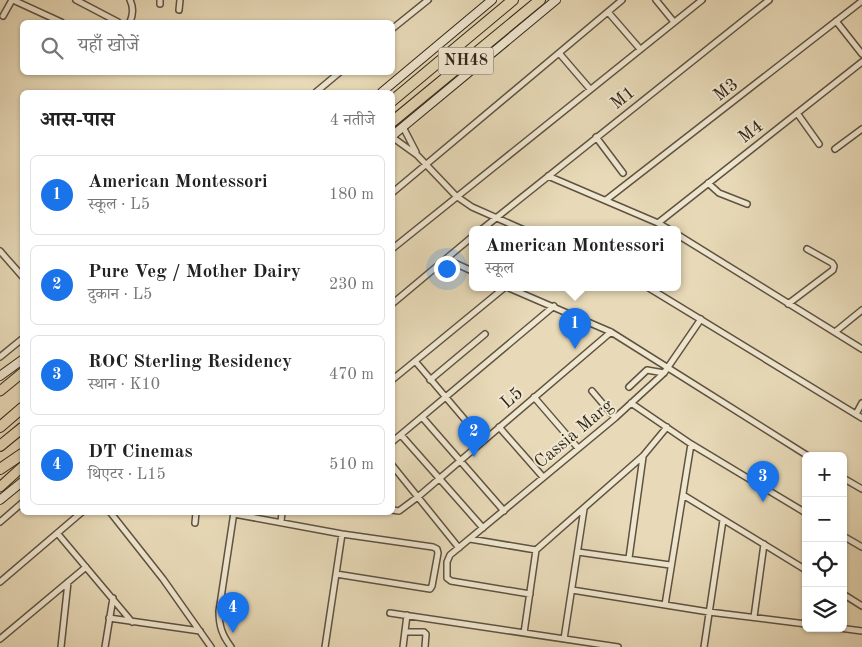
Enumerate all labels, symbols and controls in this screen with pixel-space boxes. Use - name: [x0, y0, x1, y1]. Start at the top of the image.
- search box: [20, 20, 395, 75]
- icon: search: [38, 34, 66, 62]
- text: यहाँ खोजें: [78, 37, 139, 56]
- road number: NH48: [438, 48, 494, 74]
- street label: M3: [710, 75, 742, 105]
- street label: M1: [607, 83, 639, 113]
- text: आस-पास: [40, 110, 115, 131]
- text: 4 नतीजे: [330, 113, 375, 129]
- street label: M4: [735, 117, 767, 147]
- text: American Montessori: [88, 173, 268, 192]
- text: 1: [52, 187, 62, 203]
- text: 180 m: [329, 187, 374, 203]
- text: स्कूल · L5: [88, 197, 150, 213]
- popup: [469, 226, 681, 291]
- text: American Montessori: [485, 237, 665, 256]
- your location: [434, 256, 460, 282]
- text: स्कूल: [485, 261, 514, 277]
- text: Pure Veg / Mother Dairy: [88, 263, 301, 282]
- text: 2: [52, 277, 62, 293]
- text: 230 m: [329, 277, 374, 293]
- text: दुकान · L5: [88, 287, 152, 303]
- pin: 1: [559, 308, 591, 349]
- text: ROC Sterling Residency: [88, 353, 292, 372]
- text: 3: [52, 367, 62, 383]
- text: 470 m: [329, 367, 374, 383]
- text: स्थान · K10: [88, 377, 160, 393]
- street label: L5: [498, 384, 526, 412]
- street label: Cassia Marg: [531, 396, 617, 472]
- pin: 2: [458, 416, 490, 457]
- text: DT Cinemas: [88, 443, 193, 462]
- map controls: [802, 452, 847, 632]
- button: +: [802, 452, 847, 497]
- text: 4: [52, 457, 62, 473]
- text: 510 m: [329, 457, 374, 473]
- pin: 3: [747, 461, 779, 502]
- text: थिएटर · L15: [88, 467, 166, 483]
- button: −: [802, 497, 847, 542]
- button: locate: [802, 542, 847, 587]
- button: layers: [802, 587, 847, 632]
- pin: 4: [217, 592, 249, 633]

